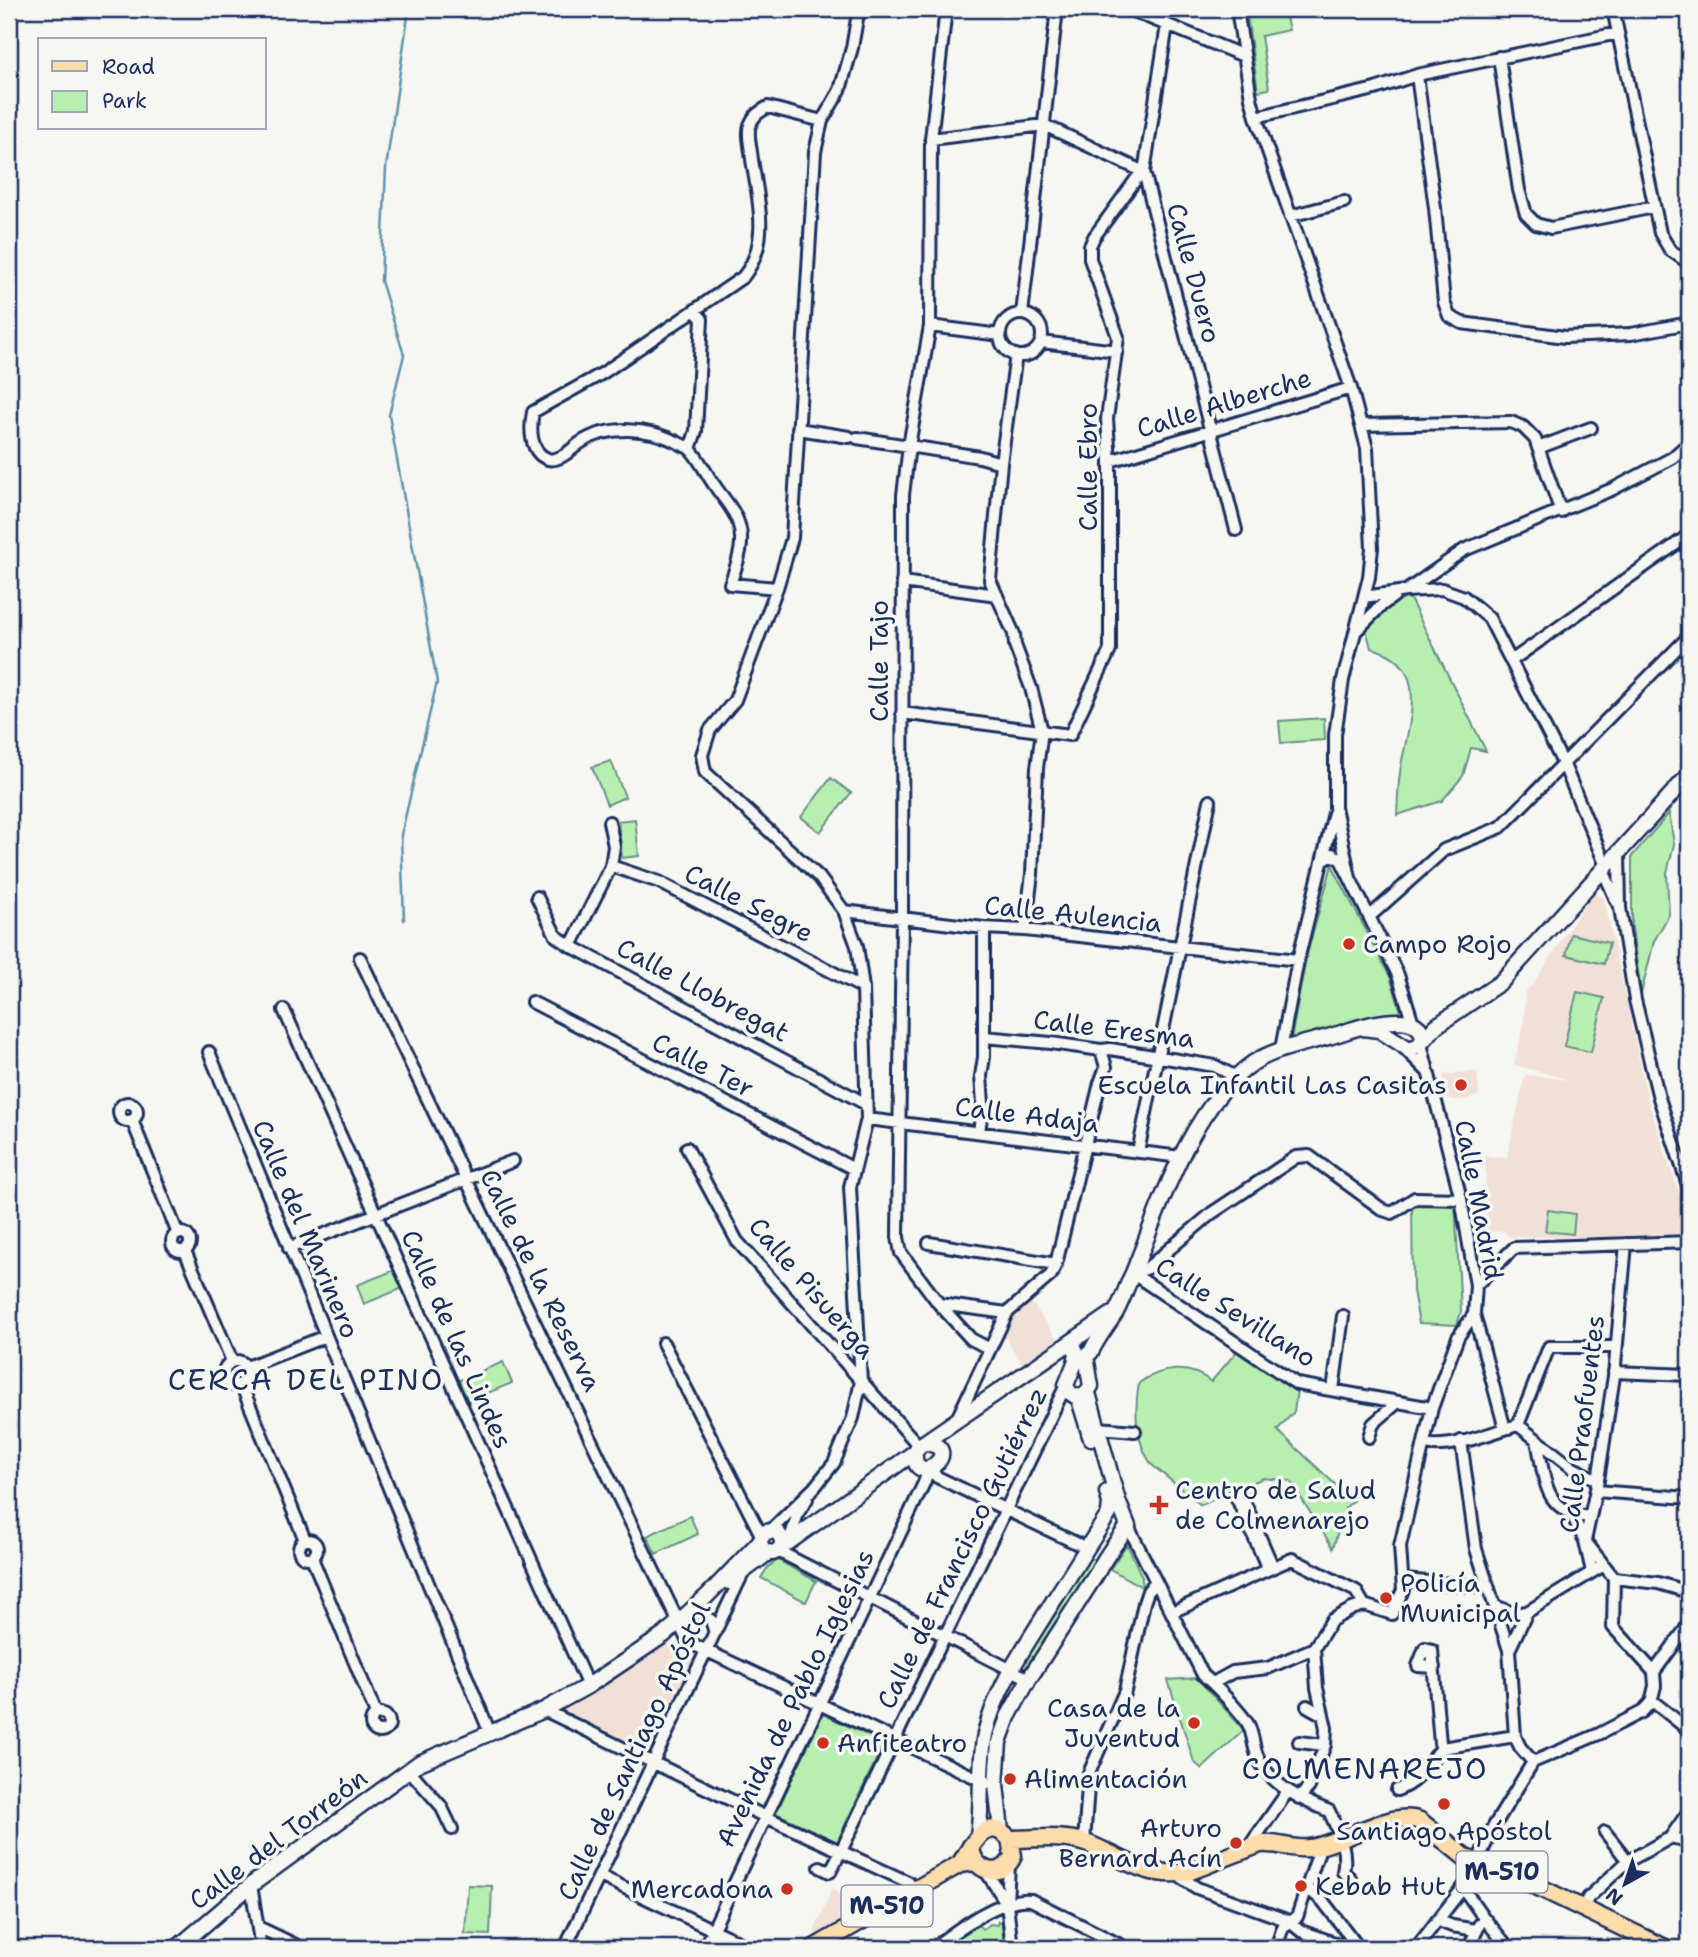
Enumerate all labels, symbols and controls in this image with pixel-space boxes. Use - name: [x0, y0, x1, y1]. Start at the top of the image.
- legend: [38, 38, 266, 130]
- text: Road: [102, 53, 155, 81]
- text: Park: [102, 87, 147, 115]
- street label: Calle Duero: [1159, 199, 1230, 347]
- street label: Calle Alberche: [1132, 359, 1316, 446]
- street label: Calle Ebro: [1070, 403, 1105, 531]
- street label: Calle Tajo: [861, 600, 896, 722]
- street label: Calle Segre: [679, 855, 820, 950]
- street label: Calle Aulencia: [983, 887, 1163, 940]
- place label: Campo Rojo: [1363, 926, 1512, 961]
- street label: Calle Llobregat: [611, 929, 796, 1050]
- marker: Campo Rojo: [1341, 936, 1357, 952]
- street label: Calle Eresma: [1032, 1001, 1197, 1056]
- street label: Calle Ter: [646, 1024, 760, 1105]
- place label: Escuela Infantil Las Casitas: [1097, 1067, 1447, 1102]
- marker: Escuela Infantil Las Casitas: [1453, 1077, 1469, 1093]
- street label: Calle Adaja: [953, 1088, 1101, 1141]
- street label: Calle del Marinero: [245, 1114, 368, 1343]
- street label: Calle Madrid: [1447, 1117, 1512, 1283]
- street label: Calle de la Reserva: [472, 1163, 610, 1397]
- street label: Calle Pisuerga: [741, 1209, 884, 1366]
- street label: Calle de las Lindes: [393, 1224, 521, 1454]
- street label: Calle Sevillano: [1149, 1248, 1323, 1375]
- street label: Calle Praofuentes: [1551, 1313, 1612, 1535]
- district label: CERCA DEL PINO: [168, 1359, 444, 1400]
- street label: Calle de Francisco Gutiérrez: [868, 1381, 1055, 1715]
- place label: Centro de Salud de Colmenarejo: [1175, 1472, 1376, 1537]
- marker: Centro de Salud de Colmenarejo: [1149, 1495, 1169, 1515]
- street label: Avenida de Pablo Iglesias: [707, 1543, 882, 1852]
- place label: Policía Municipal: [1400, 1565, 1521, 1630]
- marker: Policía Municipal: [1378, 1590, 1394, 1606]
- street label: Calle de Santiago Apóstol: [549, 1596, 718, 1906]
- place label: Casa de la Juventud: [1047, 1690, 1180, 1755]
- marker: Casa de la Juventud: [1186, 1715, 1202, 1731]
- place label: Anfiteatro: [837, 1725, 967, 1760]
- marker: Anfiteatro: [815, 1735, 831, 1751]
- district label: COLMENAREJO: [1241, 1748, 1489, 1789]
- street label: Calle del Torreón: [181, 1760, 374, 1917]
- place label: Alimentación: [1024, 1761, 1187, 1796]
- marker: Alimentación: [1002, 1771, 1018, 1787]
- marker: Santiago Apóstol: [1436, 1796, 1452, 1812]
- place label: Arturo Bernard Acín: [1059, 1810, 1222, 1875]
- place label: Santiago Apóstol: [1336, 1813, 1552, 1848]
- marker: Arturo Bernard Acín: [1228, 1835, 1244, 1851]
- north arrow: [1590, 1848, 1660, 1918]
- road number: M-510: [1456, 1852, 1548, 1893]
- place label: Kebab Hut: [1315, 1868, 1446, 1903]
- place label: Mercadona: [631, 1871, 773, 1906]
- marker: Kebab Hut: [1293, 1878, 1309, 1894]
- marker: Mercadona: [779, 1881, 795, 1897]
- text: N: [1601, 1882, 1628, 1911]
- road number: M-510: [842, 1885, 932, 1926]

